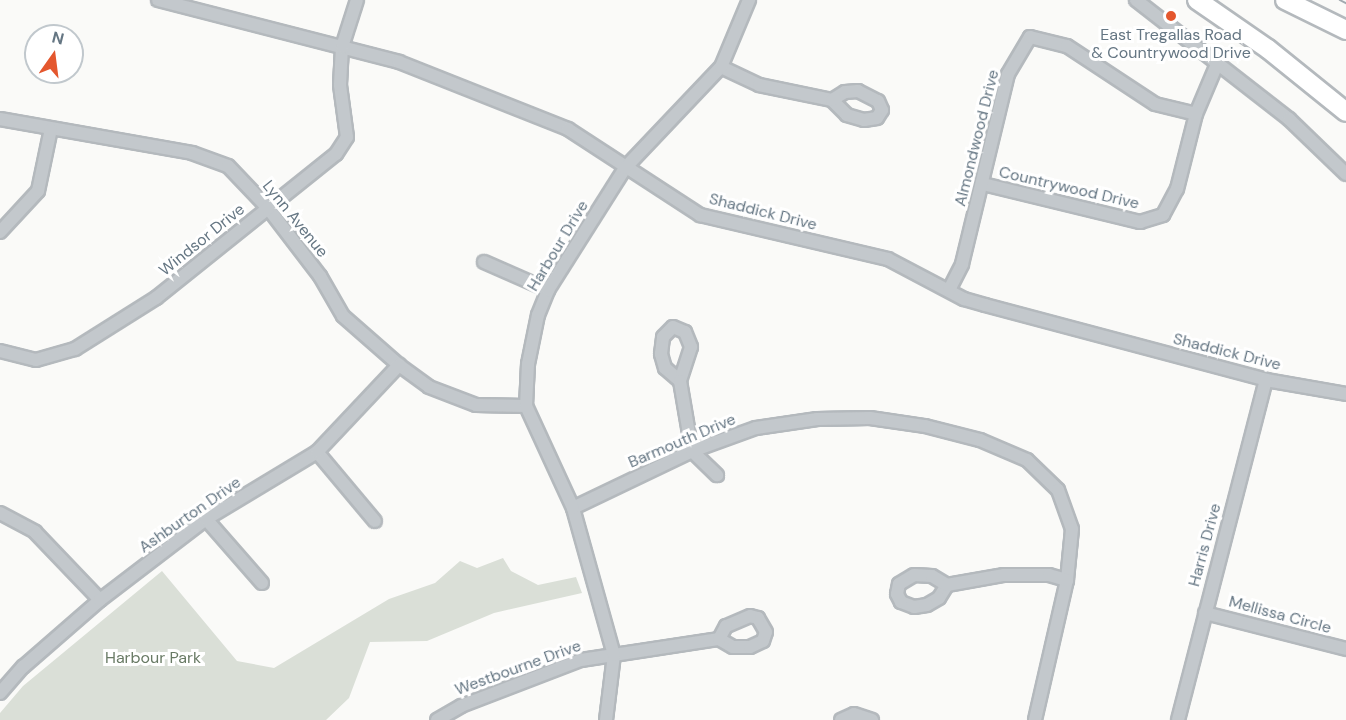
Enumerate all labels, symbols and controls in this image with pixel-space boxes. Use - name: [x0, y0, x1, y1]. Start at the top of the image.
- marker: East Tregallas Road & Countrywood Drive: [1164, 9, 1178, 23]
- north arrow: [24, 24, 84, 84]
- place label: East Tregallas Road & Countrywood Drive: [1091, 25, 1251, 63]
- text: N: [50, 26, 66, 50]
- street label: Almondwood Drive: [951, 68, 1003, 208]
- street label: Countrywood Drive: [997, 163, 1141, 213]
- street label: Lynn Avenue: [258, 177, 332, 261]
- street label: Shaddick Drive: [707, 189, 819, 235]
- street label: Harbour Drive: [523, 197, 593, 295]
- street label: Windsor Drive: [155, 200, 249, 280]
- street label: Shaddick Drive: [1171, 329, 1283, 375]
- street label: Barmouth Drive: [625, 410, 739, 472]
- street label: Ashburton Drive: [135, 473, 245, 557]
- street label: Harris Drive: [1185, 501, 1225, 589]
- street label: Mellissa Circle: [1227, 592, 1333, 638]
- street label: Westbourne Drive: [452, 636, 584, 700]
- park label: Harbour Park: [105, 648, 201, 668]

